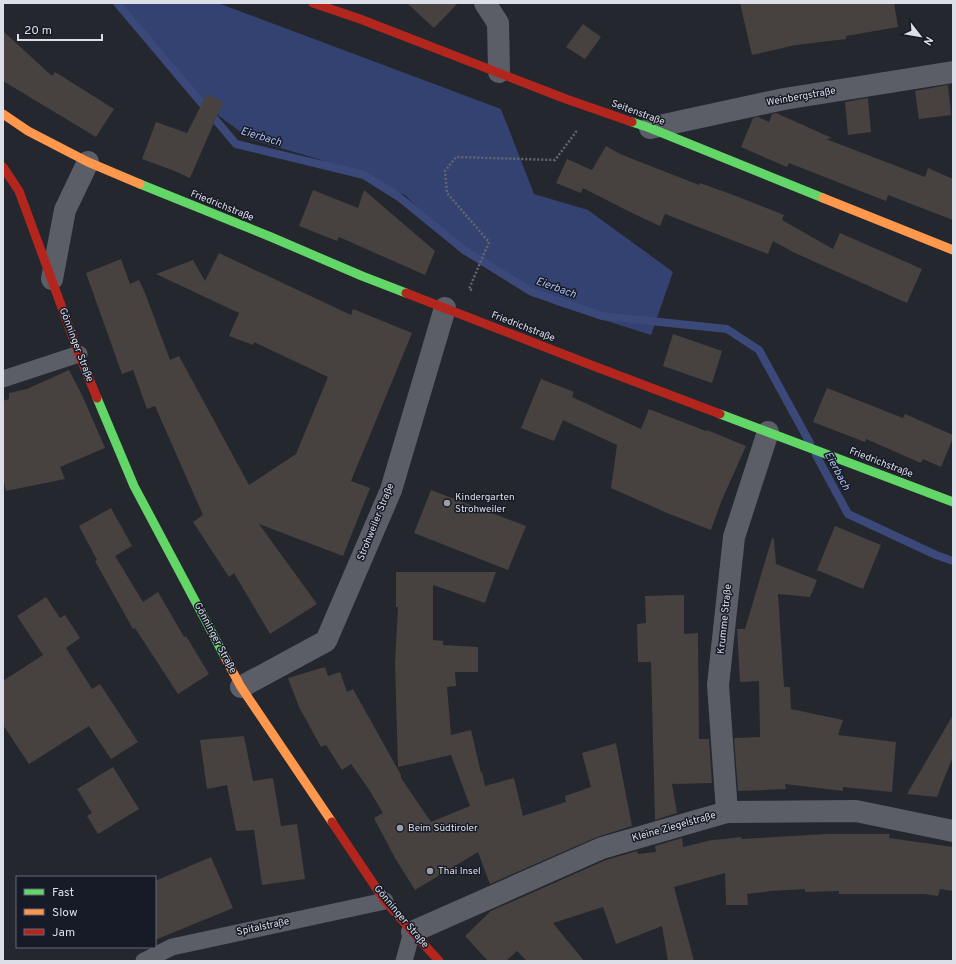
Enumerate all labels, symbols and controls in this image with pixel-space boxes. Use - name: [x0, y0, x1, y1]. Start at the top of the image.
- scale bar: [18, 16, 102, 42]
- north arrow: [900, 16, 940, 56]
- text: 20 m: [24, 23, 52, 39]
- text: N: [920, 34, 936, 48]
- street label: Weinbergstraße: [765, 85, 837, 109]
- street label: Seitenstraße: [609, 97, 667, 129]
- water label: Eierbach: [239, 124, 283, 150]
- street label: Friedrichstraße: [188, 187, 256, 225]
- water label: Eierbach: [534, 274, 578, 302]
- street label: Gönninger Straße: [56, 306, 96, 384]
- street label: Friedrichstraße: [489, 309, 557, 345]
- street label: Friedrichstraße: [847, 445, 915, 481]
- water label: Eierbach: [821, 449, 853, 493]
- street label: Strohweiler Straße: [355, 481, 397, 563]
- place label: Kindergarten Strohweiler: [455, 491, 515, 516]
- marker: Kindergarten Strohweiler: [442, 498, 452, 508]
- street label: Krumme Straße: [715, 583, 735, 655]
- street label: Gönninger Straße: [191, 600, 239, 676]
- street label: Kleine Ziegelstraße: [631, 809, 717, 845]
- place label: Beim Südtiroler: [408, 822, 478, 835]
- marker: Beim Südtiroler: [395, 823, 405, 833]
- place label: Thai Insel: [438, 865, 481, 878]
- marker: Thai Insel: [425, 866, 435, 876]
- legend: [16, 876, 156, 948]
- street label: Gönninger Straße: [371, 883, 431, 951]
- text: Fast: [52, 885, 74, 901]
- text: Slow: [52, 905, 78, 921]
- street label: Spitalstraße: [235, 915, 291, 939]
- text: Jam: [52, 925, 75, 941]

